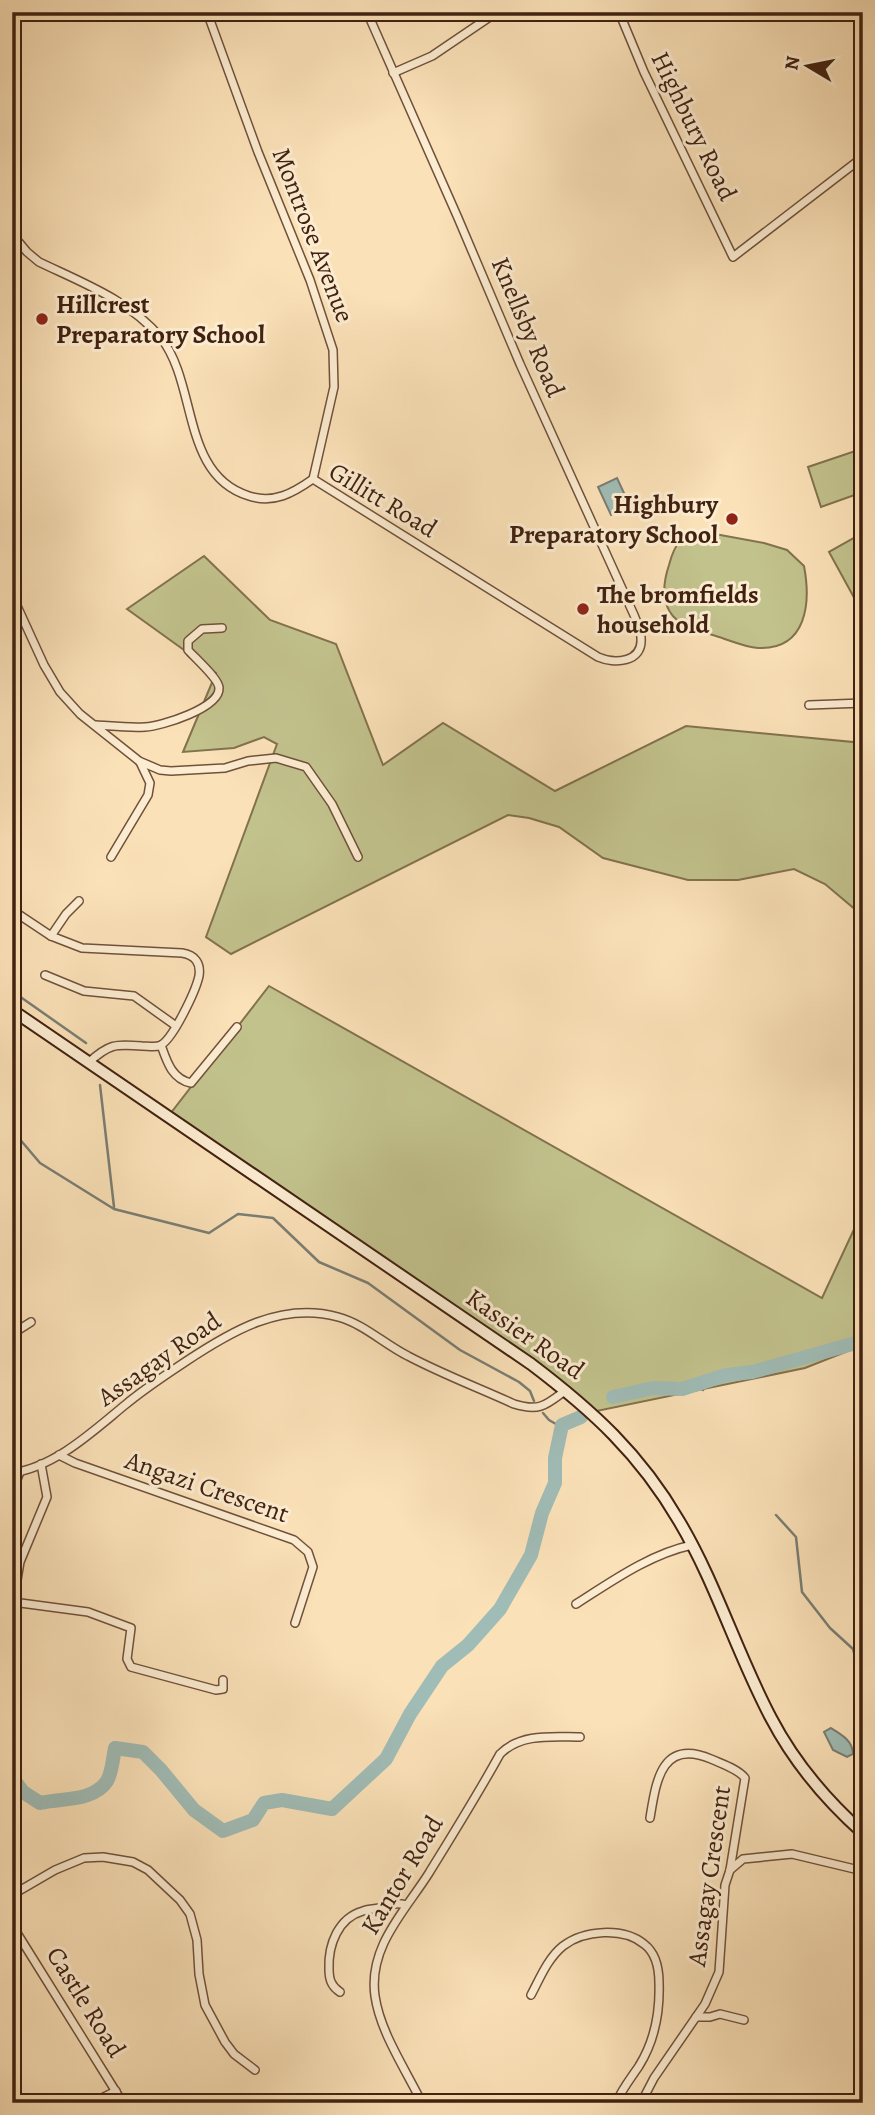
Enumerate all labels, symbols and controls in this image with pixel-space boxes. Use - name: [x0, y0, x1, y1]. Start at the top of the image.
- north arrow: [774, 32, 844, 102]
- street label: Highbury Road: [643, 45, 745, 207]
- text: N: [778, 54, 806, 72]
- street label: Montrose Avenue: [264, 143, 362, 327]
- street label: Knellsby Road: [483, 252, 573, 402]
- place label: Hillcrest Preparatory School: [56, 287, 265, 352]
- marker: Hillcrest Preparatory School: [34, 311, 50, 327]
- street label: Gillitt Road: [322, 454, 444, 546]
- place label: Highbury Preparatory School: [509, 487, 719, 552]
- marker: Highbury Preparatory School: [724, 511, 740, 527]
- place label: The bromfields household: [597, 577, 759, 642]
- marker: The bromfields household: [575, 601, 591, 617]
- street label: Kassier Road: [459, 1280, 591, 1388]
- street label: Assagay Road: [89, 1304, 228, 1415]
- street label: Angazi Crescent: [120, 1442, 294, 1531]
- street label: Assagay Crescent: [679, 1783, 739, 1970]
- street label: Kantor Road: [353, 1809, 451, 1941]
- street label: Castle Road: [38, 1940, 134, 2064]

